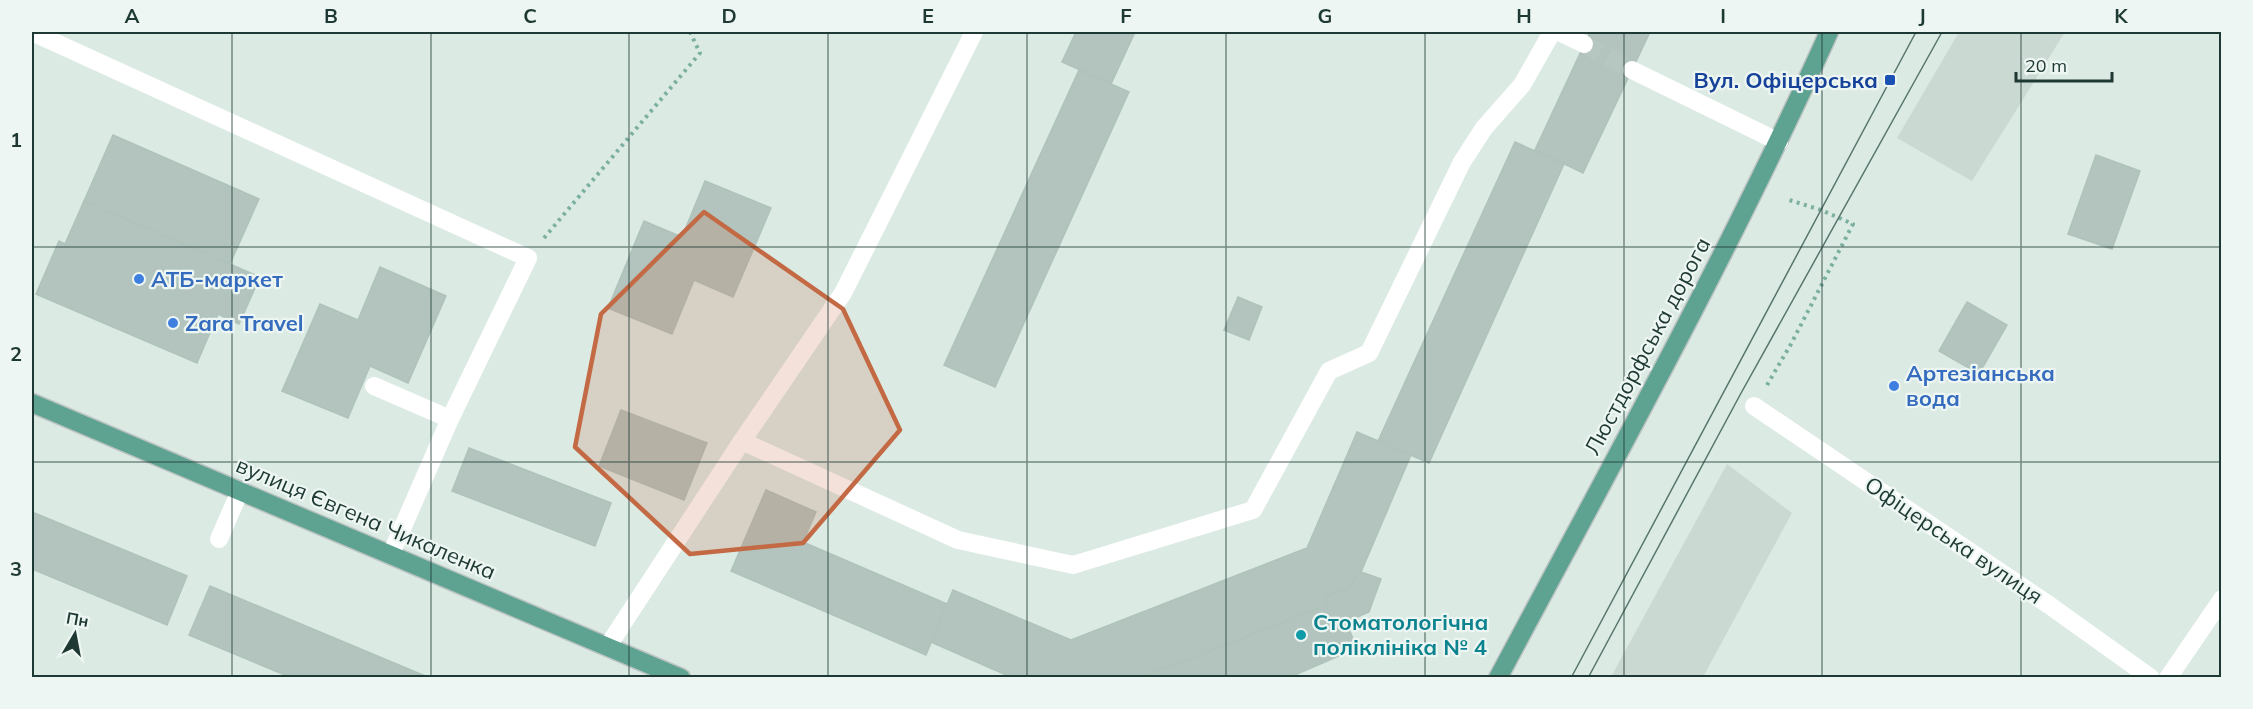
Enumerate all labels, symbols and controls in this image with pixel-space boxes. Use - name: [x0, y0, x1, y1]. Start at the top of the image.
- text: A: [125, 3, 140, 28]
- text: B: [324, 3, 338, 28]
- text: C: [523, 3, 537, 28]
- text: D: [721, 3, 737, 28]
- text: E: [922, 3, 934, 28]
- text: F: [1120, 3, 1132, 28]
- text: G: [1318, 3, 1332, 28]
- text: H: [1516, 3, 1532, 28]
- text: I: [1720, 3, 1726, 28]
- text: J: [1918, 3, 1926, 28]
- text: K: [2114, 3, 2128, 28]
- scale bar: [2016, 45, 2112, 83]
- text: 20 m: [2025, 54, 2067, 77]
- place label: Вул. Офіцерська: [1693, 66, 1878, 94]
- marker: Вул. Офіцерська: [1883, 73, 1897, 87]
- text: 1: [10, 127, 22, 152]
- street label: Люстдорфська дорога: [1578, 232, 1716, 460]
- place label: АТБ-маркет: [151, 265, 283, 293]
- marker: АТБ-маркет: [132, 272, 146, 286]
- place label: Zara Travel: [185, 309, 304, 337]
- marker: Zara Travel: [166, 316, 180, 330]
- text: 2: [10, 341, 22, 366]
- place label: Артезіанська вода: [1906, 359, 2055, 412]
- marker: Артезіанська вода: [1887, 379, 1901, 393]
- street label: вулиця Євгена Чикаленка: [232, 450, 500, 586]
- street label: Офіцерська вулиця: [1860, 470, 2048, 610]
- text: 3: [10, 556, 22, 581]
- north arrow: [45, 604, 105, 664]
- text: Пн: [65, 607, 90, 631]
- place label: Стоматологічна поліклініка № 4: [1313, 608, 1488, 661]
- marker: Стоматологічна поліклініка № 4: [1294, 628, 1308, 642]

